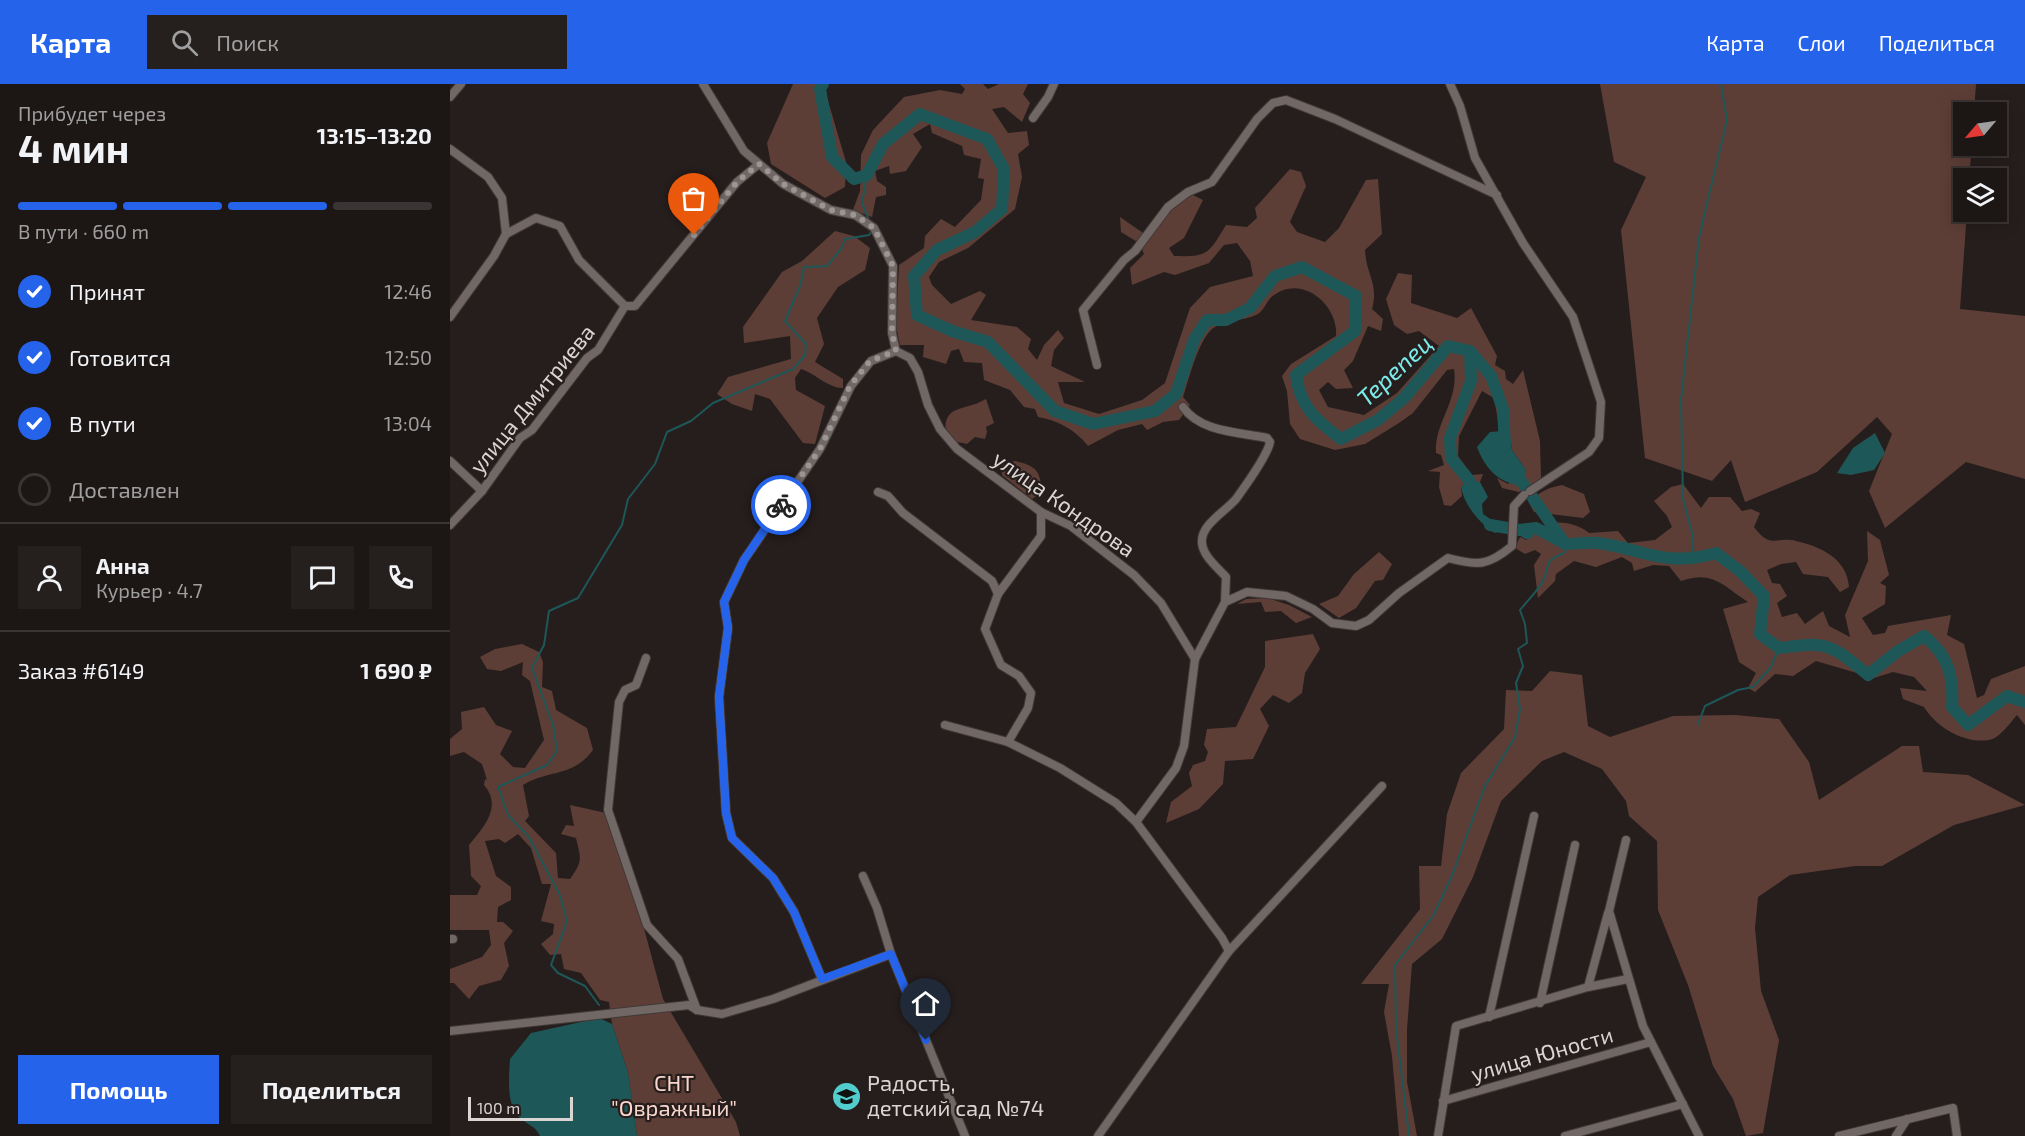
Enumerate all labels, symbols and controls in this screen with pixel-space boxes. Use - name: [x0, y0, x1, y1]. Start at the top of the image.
- search box: [147, 15, 567, 69]
- text: Карта: [30, 25, 111, 59]
- icon: search: [168, 26, 201, 59]
- text: Поиск: [216, 29, 279, 55]
- text: Карта: [1706, 30, 1765, 55]
- text: Слои: [1798, 30, 1846, 55]
- text: Поделиться: [1879, 30, 1995, 55]
- text: Прибудет через: [18, 101, 166, 125]
- north arrow: [1953, 102, 2007, 156]
- map controls: [1953, 102, 2007, 222]
- text: 13:15–13:20: [317, 122, 432, 148]
- text: 4 мин: [18, 124, 129, 171]
- button: layers: [1953, 168, 2007, 222]
- pin: [668, 173, 719, 235]
- icon: bag: [677, 182, 710, 215]
- text: В пути · 660 m: [18, 219, 149, 243]
- icon: check: [18, 275, 51, 308]
- text: Принят: [69, 278, 145, 304]
- text: 12:46: [384, 279, 432, 303]
- street label: улица Дмитриева: [463, 319, 600, 479]
- water label: Терепец: [1350, 328, 1438, 412]
- icon: check: [18, 341, 51, 374]
- text: Готовится: [69, 344, 171, 370]
- text: 12:50: [385, 345, 432, 369]
- icon: check: [18, 407, 51, 440]
- text: В пути: [69, 410, 136, 436]
- text: 13:04: [384, 411, 432, 435]
- street label: улица Кондрова: [988, 445, 1141, 563]
- courier: [751, 475, 811, 535]
- text: Доставлен: [69, 476, 180, 502]
- icon: bike: [765, 489, 798, 522]
- button: person: [18, 546, 81, 609]
- button: chat: [291, 546, 354, 609]
- button: phone: [369, 546, 432, 609]
- text: Анна: [96, 552, 150, 578]
- text: Курьер · 4.7: [96, 578, 203, 602]
- text: Заказ #6149: [18, 657, 145, 683]
- text: 1 690 ₽: [360, 657, 432, 683]
- pin: [900, 978, 951, 1040]
- icon: home: [909, 987, 942, 1020]
- street label: улица Юности: [1468, 1020, 1616, 1087]
- button: Помощь: [18, 1055, 219, 1124]
- button: Поделиться: [231, 1055, 432, 1124]
- park label: СНТ "Овражный": [611, 1069, 737, 1120]
- place label: Радость, детский сад №74: [867, 1069, 1044, 1120]
- school or university icon: Радость, детский сад №74: [830, 1080, 862, 1112]
- scale bar: [468, 1094, 573, 1122]
- text: 100 m: [477, 1098, 520, 1117]

